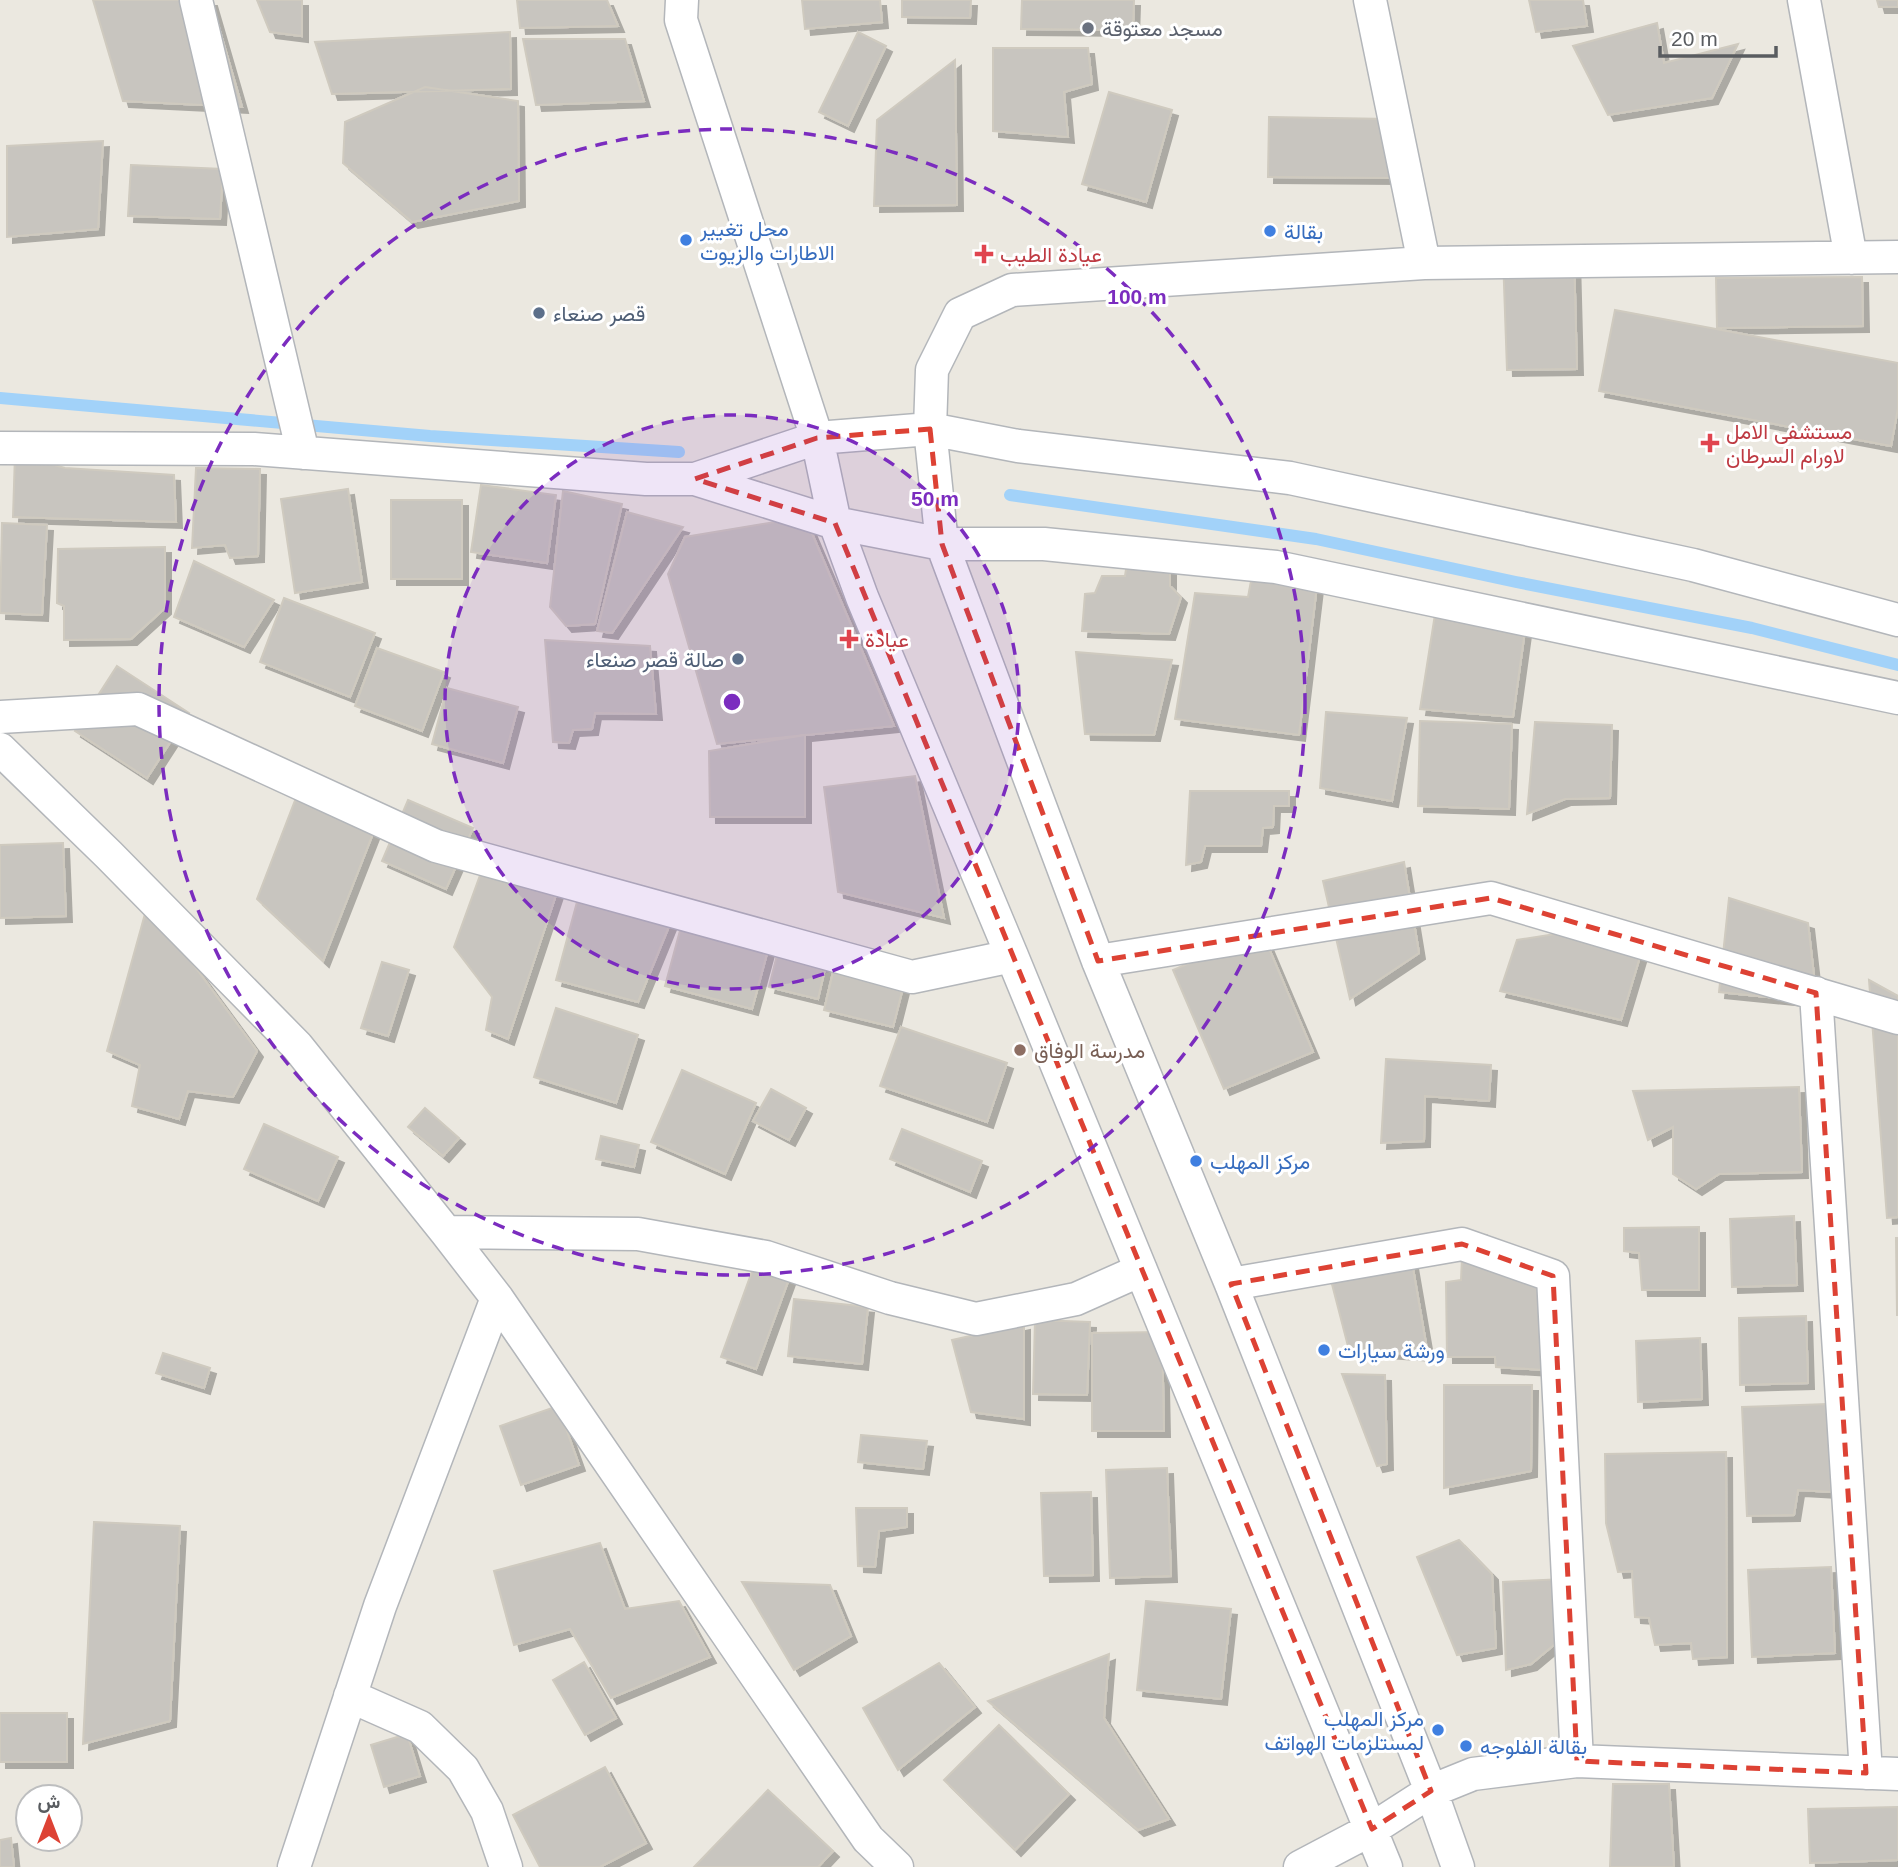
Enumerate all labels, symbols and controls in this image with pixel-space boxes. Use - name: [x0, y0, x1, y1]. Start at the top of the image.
- scale bar: [1660, 14, 1776, 58]
- place label: مسجد معتوقة: [1102, 17, 1223, 42]
- marker: مسجد معتوقة: [1080, 20, 1096, 36]
- text: 20 m: [1671, 27, 1718, 50]
- place label: محل تغيير الاطارات والزيوت: [699, 217, 835, 266]
- place label: بقالة: [1284, 220, 1323, 244]
- marker: بقالة: [1262, 223, 1278, 239]
- marker: محل تغيير الاطارات والزيوت: [678, 232, 694, 248]
- place label: عيادة الطيب: [1000, 243, 1102, 267]
- marker: عيادة الطيب: [974, 244, 994, 264]
- text: 100 m: [1107, 285, 1167, 308]
- place label: قصر صنعاء: [553, 302, 645, 327]
- marker: قصر صنعاء: [531, 305, 547, 321]
- place label: مستشفى الامل لاورام السرطان: [1726, 420, 1852, 470]
- marker: مستشفى الامل لاورام السرطان: [1700, 433, 1720, 453]
- text: 50 m: [911, 487, 959, 510]
- place label: عيادة: [865, 628, 909, 652]
- marker: عيادة: [839, 629, 859, 649]
- place label: صالة قصر صنعاء: [586, 648, 724, 673]
- marker: صالة قصر صنعاء: [730, 651, 746, 667]
- centre of rings: [720, 690, 744, 714]
- place label: مدرسة الوفاق: [1034, 1039, 1145, 1064]
- marker: مدرسة الوفاق: [1012, 1042, 1028, 1058]
- place label: مركز المهلب: [1210, 1150, 1310, 1175]
- marker: مركز المهلب: [1188, 1153, 1204, 1169]
- place label: ورشة سيارات: [1338, 1339, 1445, 1364]
- marker: ورشة سيارات: [1316, 1342, 1332, 1358]
- place label: مركز المهلب لمستلزمات الهواتف: [1265, 1707, 1424, 1756]
- marker: مركز المهلب لمستلزمات الهواتف: [1430, 1722, 1446, 1738]
- place label: بقالة الفلوجه: [1480, 1735, 1587, 1760]
- marker: بقالة الفلوجه: [1458, 1738, 1474, 1754]
- north arrow: [14, 1783, 84, 1853]
- text: ش: [38, 1791, 61, 1813]

